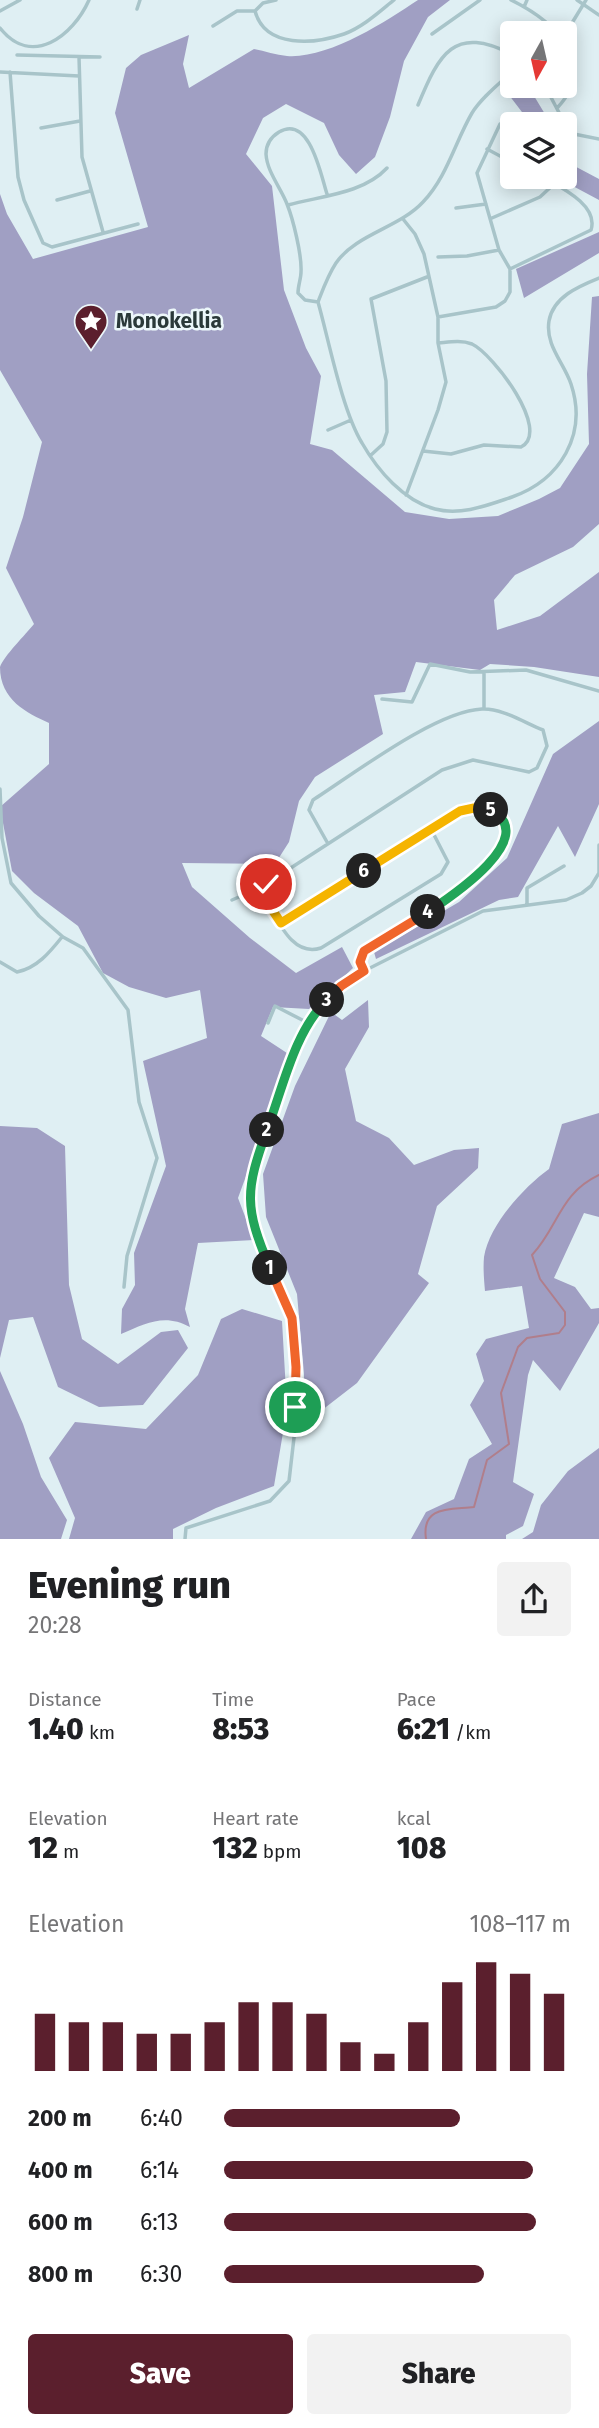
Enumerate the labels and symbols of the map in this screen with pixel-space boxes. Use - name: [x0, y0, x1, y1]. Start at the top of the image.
- north arrow: [500, 21, 578, 98]
- place icon: Monokellia: [72, 302, 110, 351]
- place label: Monokellia: [116, 308, 222, 334]
- pin: 5: [474, 792, 508, 828]
- pin: [236, 854, 296, 914]
- pin: 6: [346, 854, 382, 888]
- pin: 4: [410, 894, 446, 930]
- pin: 3: [310, 982, 344, 1018]
- pin: 2: [250, 1112, 284, 1148]
- pin: 1: [252, 1250, 288, 1286]
- pin: [265, 1377, 325, 1437]

